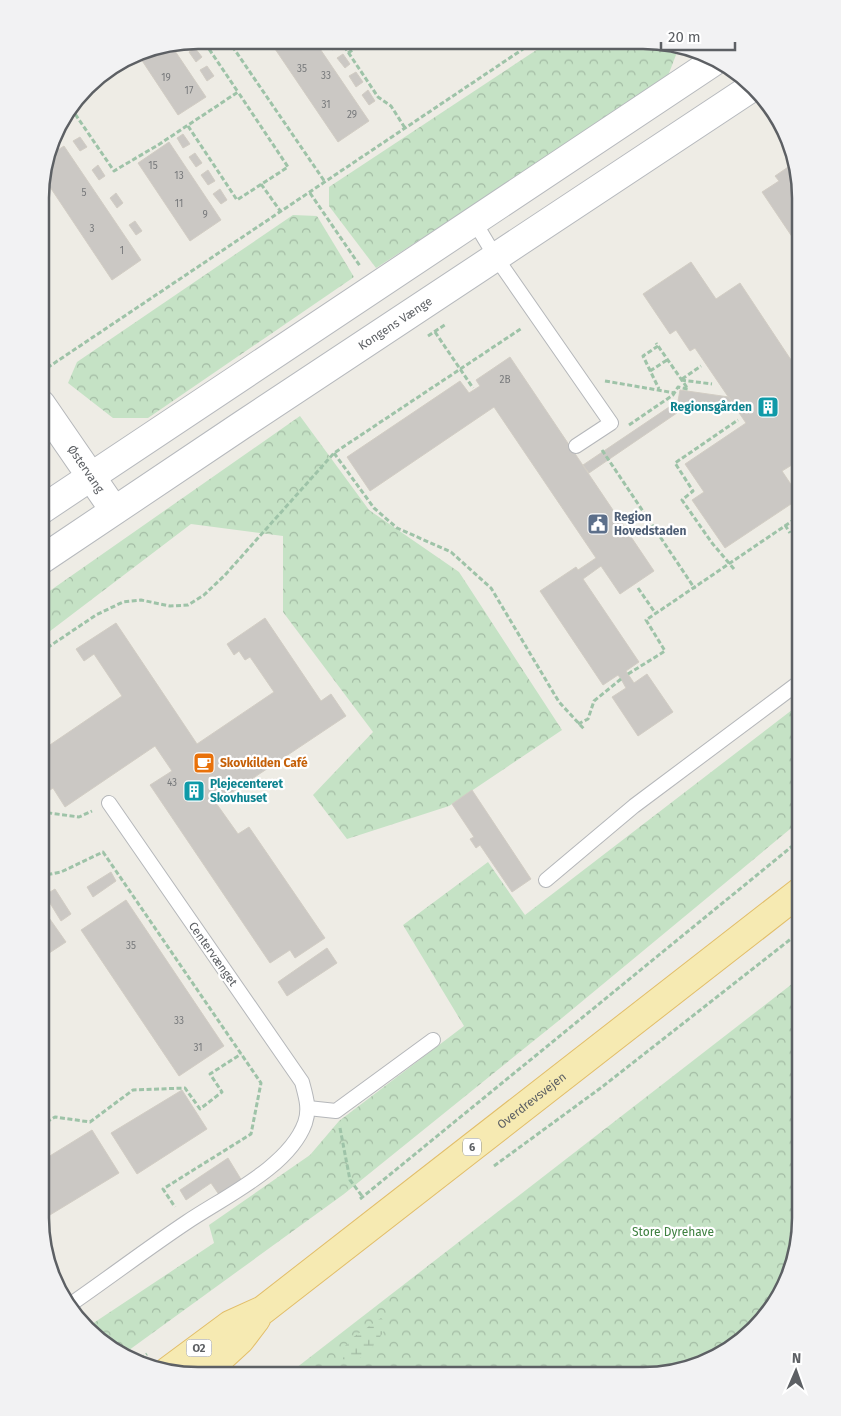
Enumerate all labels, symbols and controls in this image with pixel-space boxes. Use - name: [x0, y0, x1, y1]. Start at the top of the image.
- scale bar: [661, 20, 735, 52]
- text: 20 m: [668, 28, 701, 46]
- house number: 35: [297, 63, 307, 75]
- house number: 33: [321, 70, 331, 82]
- house number: 19: [161, 72, 171, 84]
- house number: 17: [185, 85, 194, 97]
- house number: 31: [321, 99, 331, 111]
- house number: 29: [347, 109, 357, 121]
- house number: 15: [148, 160, 158, 172]
- house number: 13: [174, 170, 184, 182]
- house number: 5: [81, 187, 87, 199]
- house number: 11: [175, 198, 183, 210]
- house number: 9: [202, 209, 208, 221]
- house number: 3: [90, 223, 95, 235]
- house number: 1: [120, 245, 124, 257]
- street label: Kongens Vænge: [356, 294, 435, 353]
- house number: 2B: [499, 374, 511, 386]
- building icon: Regionsgården: [756, 395, 780, 419]
- place label: Regionsgården: [670, 400, 752, 414]
- street label: Østervang: [64, 443, 108, 496]
- place label: Region Hovedstaden: [614, 510, 686, 538]
- public building icon: Region Hovedstaden: [586, 512, 610, 536]
- cafe icon: Skovkilden Café: [192, 751, 216, 775]
- place label: Skovkilden Café: [220, 756, 308, 770]
- house number: 43: [167, 777, 177, 789]
- place label: Plejecenteret Skovhuset: [210, 777, 283, 805]
- building icon: Plejecenteret Skovhuset: [182, 779, 206, 803]
- street label: Centervænget: [186, 919, 241, 989]
- house number: 35: [126, 940, 136, 952]
- house number: 33: [174, 1015, 184, 1027]
- house number: 31: [193, 1042, 203, 1054]
- street label: Overdrevsvejen: [494, 1070, 569, 1132]
- road number: 6: [463, 1138, 481, 1156]
- park label: Store Dyrehave: [632, 1225, 714, 1239]
- road number: O2: [186, 1340, 212, 1356]
- north arrow: [771, 1346, 821, 1396]
- text: N: [791, 1350, 801, 1367]

